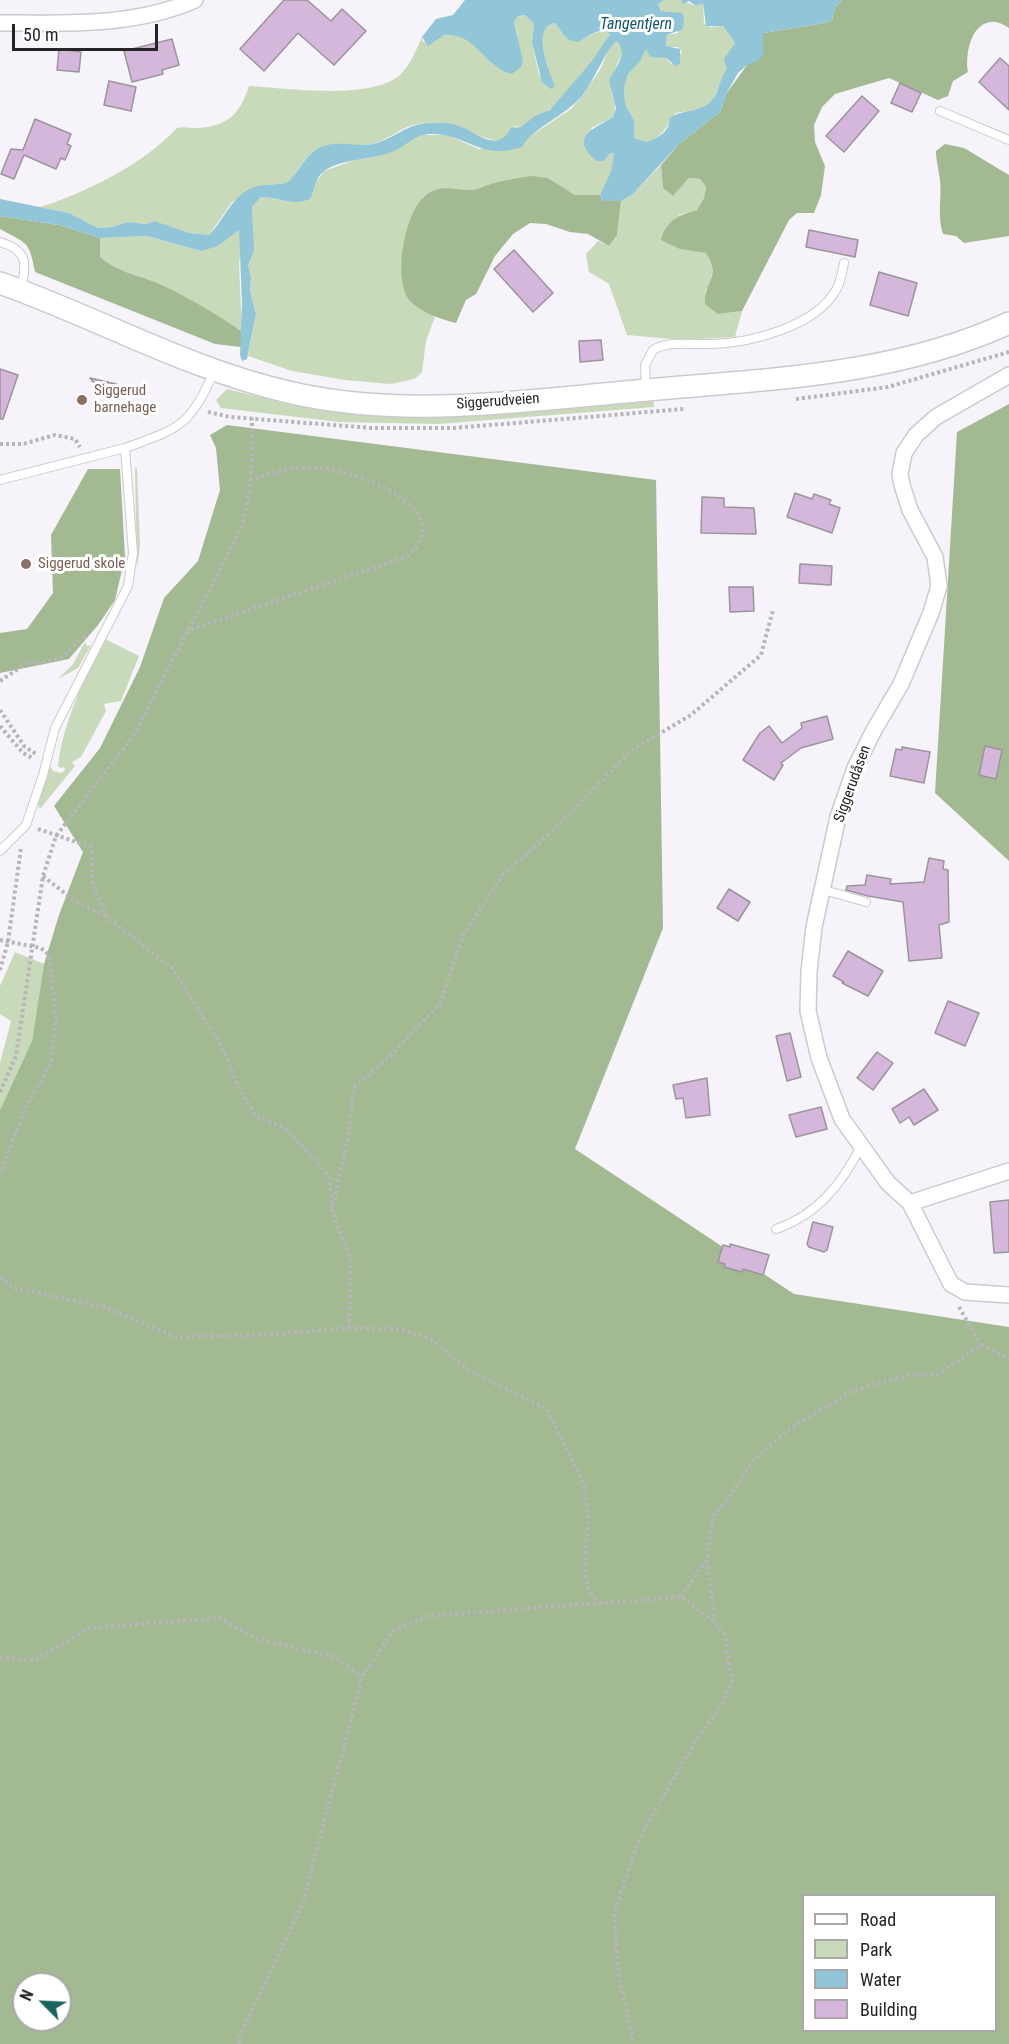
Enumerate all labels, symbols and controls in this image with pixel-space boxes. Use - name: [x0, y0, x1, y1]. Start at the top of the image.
- scale bar: [15, 12, 160, 50]
- water label: Tangentjern: [600, 15, 672, 35]
- text: 50 m: [23, 24, 58, 45]
- place label: Siggerud barnehage: [94, 382, 156, 417]
- street label: Siggerudveien: [456, 390, 540, 414]
- marker: Siggerud barnehage: [75, 393, 89, 407]
- place label: Siggerud skole: [38, 555, 125, 573]
- marker: Siggerud skole: [19, 557, 33, 571]
- street label: Siggerudåsen: [831, 743, 875, 825]
- legend: [802, 1894, 997, 2032]
- text: Road: [860, 1909, 896, 1930]
- text: Park: [860, 1939, 892, 1960]
- text: Water: [860, 1969, 901, 1990]
- north arrow: [12, 1972, 72, 2032]
- text: N: [16, 1987, 38, 2004]
- text: Building: [860, 1999, 917, 2020]

